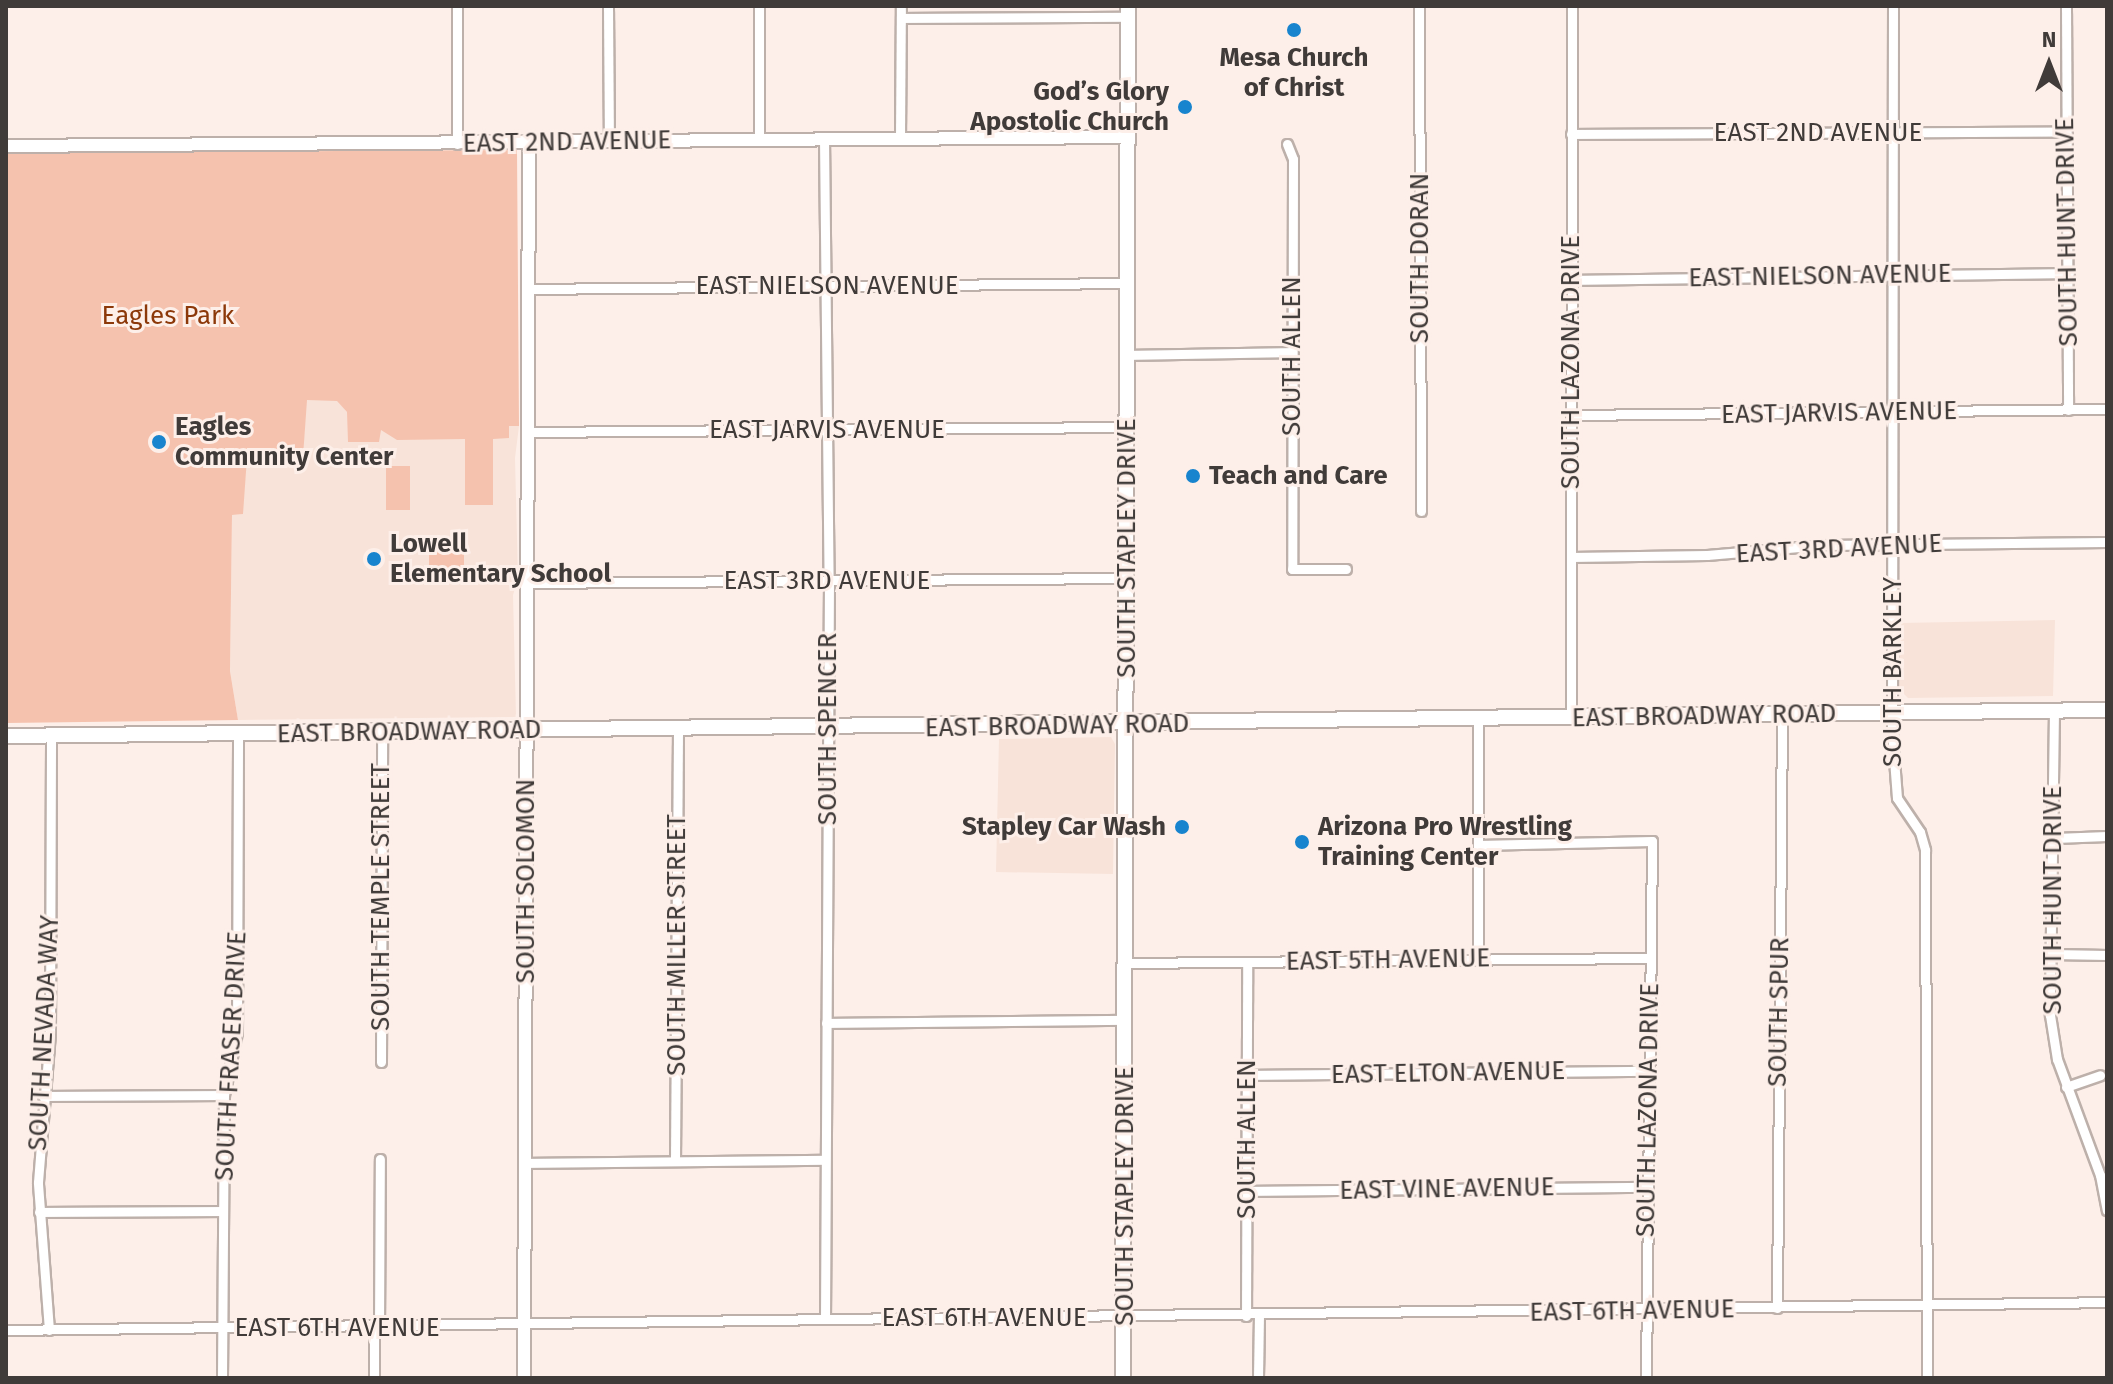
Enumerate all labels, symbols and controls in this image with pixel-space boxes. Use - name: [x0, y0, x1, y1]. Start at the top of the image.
- marker: Mesa Church of Christ: [1285, 21, 1303, 39]
- north arrow: [2009, 24, 2089, 104]
- text: N: [2042, 26, 2056, 53]
- place label: Mesa Church of Christ: [1219, 42, 1369, 104]
- place label: God’s Glory Apostolic Church: [970, 76, 1169, 138]
- marker: God’s Glory Apostolic Church: [1176, 98, 1194, 116]
- street label: EAST 2ND AVENUE: [1714, 117, 1922, 149]
- street label: SOUTH HUNT DRIVE: [2049, 117, 2085, 347]
- street label: EAST 2ND AVENUE: [462, 125, 672, 159]
- street label: SOUTH DORAN: [1404, 173, 1436, 343]
- street label: SOUTH LAZONA DRIVE: [1555, 235, 1587, 489]
- street label: EAST NIELSON AVENUE: [1688, 258, 1952, 294]
- street label: EAST NIELSON AVENUE: [695, 270, 959, 302]
- street label: SOUTH ALLEN: [1276, 276, 1308, 436]
- park label: Eagles Park: [102, 300, 234, 332]
- street label: EAST JARVIS AVENUE: [1721, 395, 1957, 431]
- place label: Eagles Community Center: [175, 411, 393, 472]
- street label: EAST JARVIS AVENUE: [709, 414, 945, 446]
- street label: SOUTH STAPLEY DRIVE: [1111, 418, 1143, 678]
- marker: Eagles Community Center: [150, 433, 168, 451]
- place label: Teach and Care: [1209, 460, 1388, 492]
- marker: Teach and Care: [1184, 467, 1202, 485]
- place label: Lowell Elementary School: [390, 528, 611, 590]
- street label: EAST 3RD AVENUE: [1735, 528, 1943, 570]
- marker: Lowell Elementary School: [365, 550, 383, 568]
- street label: EAST 3RD AVENUE: [724, 565, 930, 597]
- street label: SOUTH BARKLEY: [1877, 577, 1909, 767]
- street label: SOUTH SPENCER: [812, 633, 844, 825]
- street label: EAST BROADWAY ROAD: [1571, 698, 1837, 734]
- street label: EAST BROADWAY ROAD: [924, 708, 1190, 744]
- street label: EAST BROADWAY ROAD: [276, 714, 542, 750]
- street label: SOUTH TEMPLE STREET: [365, 763, 397, 1031]
- street label: SOUTH SOLOMON: [510, 779, 542, 983]
- street label: SOUTH HUNT DRIVE: [2037, 786, 2069, 1014]
- place label: Stapley Car Wash: [962, 811, 1166, 843]
- place label: Arizona Pro Wrestling Training Center: [1318, 811, 1572, 872]
- street label: SOUTH MILLER STREET: [661, 814, 693, 1076]
- marker: Stapley Car Wash: [1173, 818, 1191, 836]
- marker: Arizona Pro Wrestling Training Center: [1293, 833, 1311, 851]
- street label: SOUTH NEVADA WAY: [22, 914, 66, 1152]
- street label: SOUTH FRASER DRIVE: [209, 930, 253, 1182]
- street label: SOUTH SPUR: [1762, 937, 1796, 1087]
- street label: EAST 5TH AVENUE: [1285, 943, 1491, 977]
- street label: SOUTH LAZONA DRIVE: [1630, 983, 1666, 1237]
- street label: EAST ELTON AVENUE: [1331, 1055, 1565, 1091]
- street label: SOUTH ALLEN: [1231, 1059, 1263, 1219]
- street label: SOUTH STAPLEY DRIVE: [1109, 1066, 1141, 1326]
- street label: EAST VINE AVENUE: [1339, 1172, 1555, 1206]
- street label: EAST 6TH AVENUE: [1529, 1294, 1735, 1328]
- street label: EAST 6TH AVENUE: [881, 1302, 1087, 1334]
- street label: EAST 6TH AVENUE: [234, 1312, 440, 1344]

